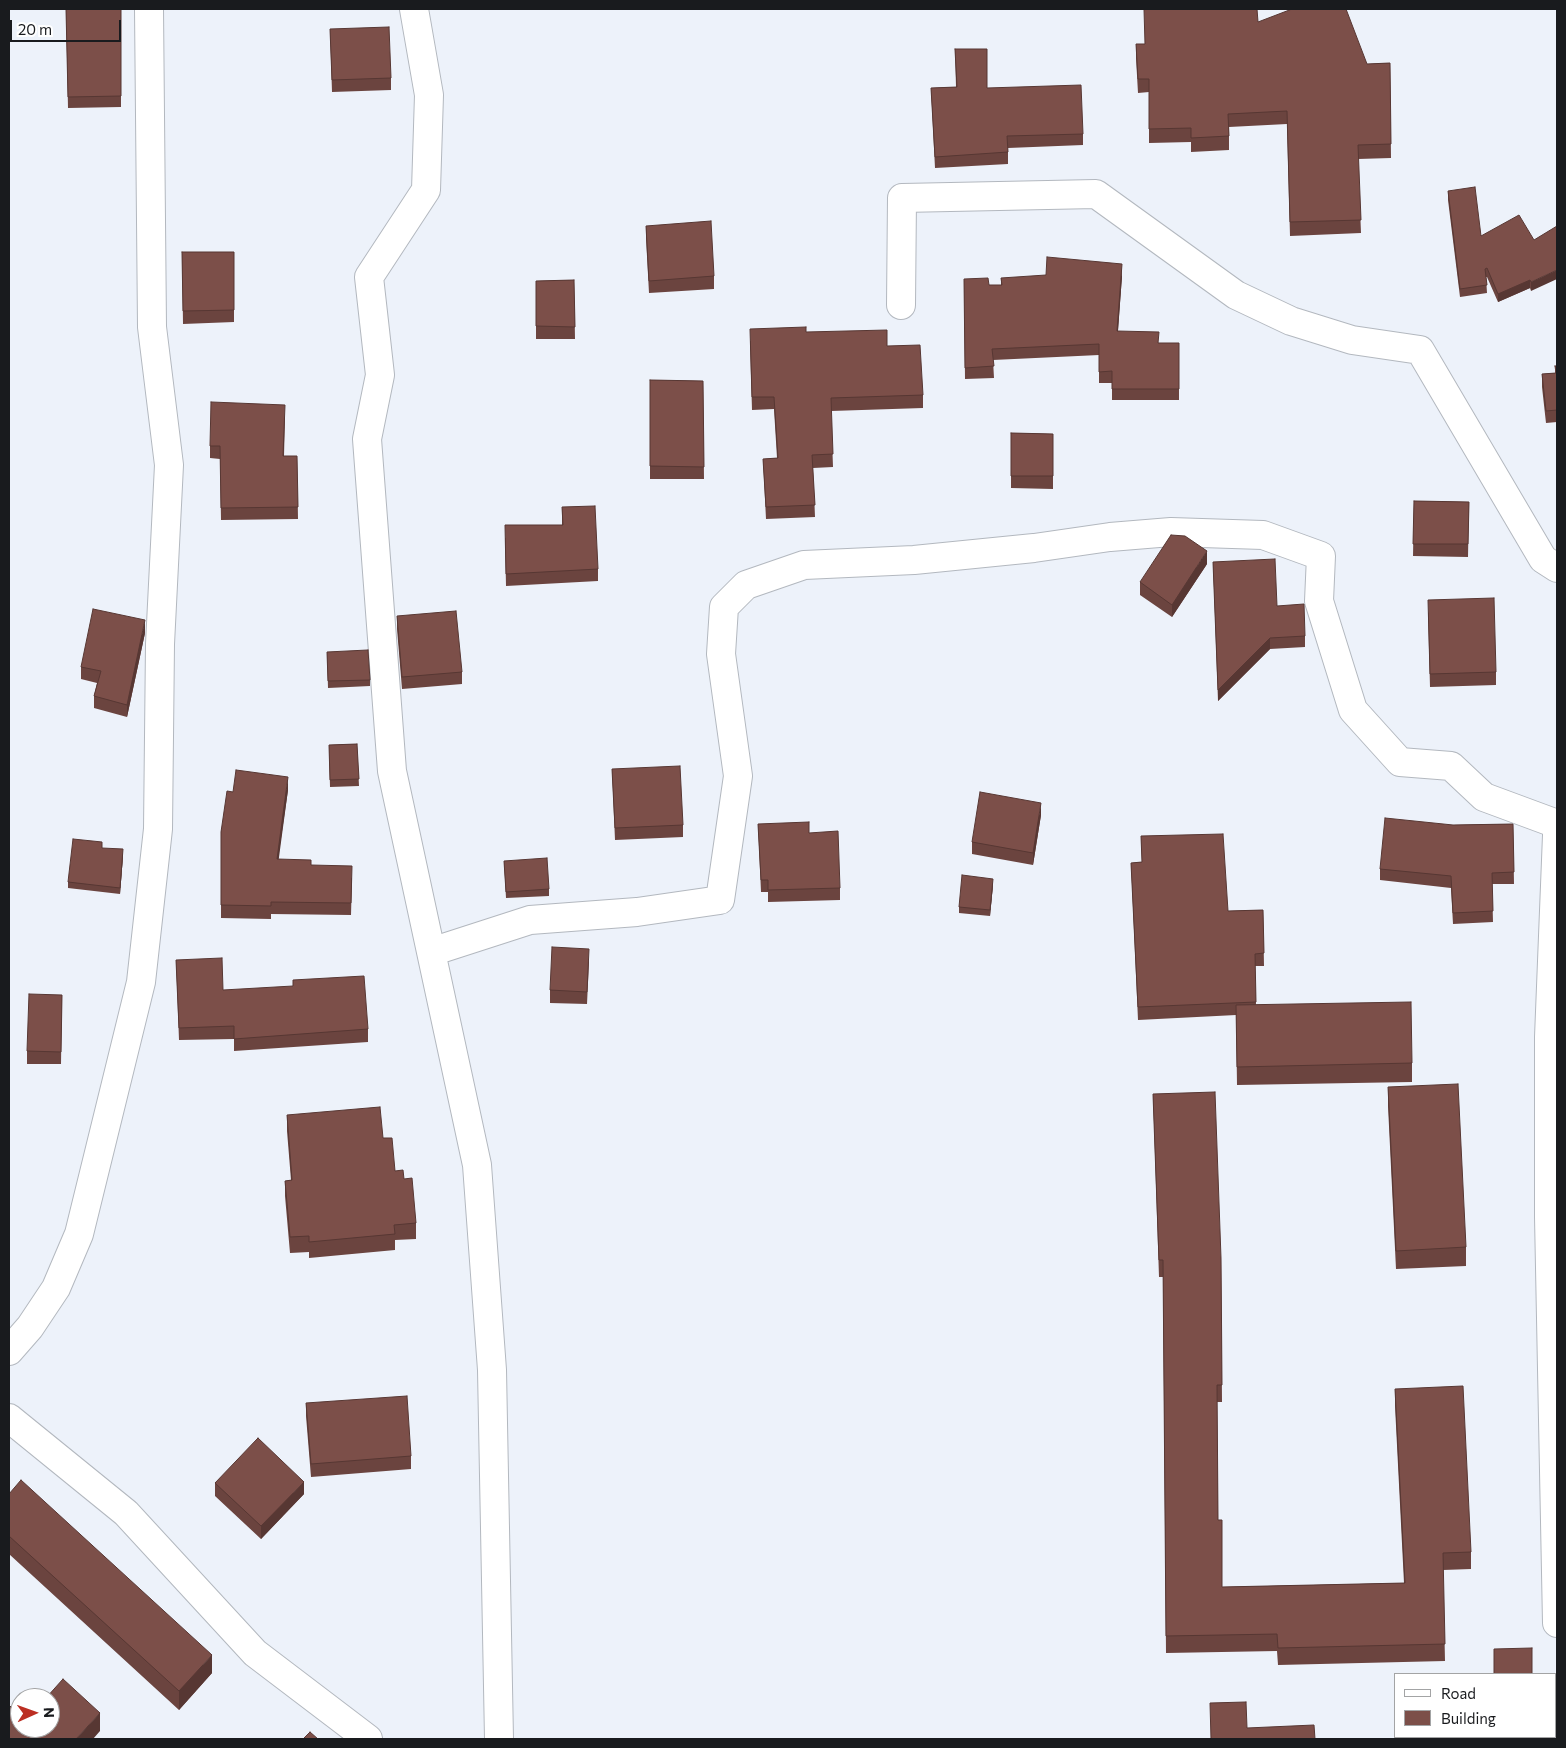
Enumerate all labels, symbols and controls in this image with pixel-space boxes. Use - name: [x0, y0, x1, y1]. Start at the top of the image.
- scale bar: [12, 10, 124, 42]
- text: 20 m: [18, 20, 52, 38]
- legend: [1394, 1673, 1556, 1738]
- text: Road: [1441, 1684, 1476, 1702]
- north arrow: [10, 1688, 60, 1738]
- text: N: [41, 1707, 58, 1718]
- text: Building: [1441, 1709, 1496, 1727]

